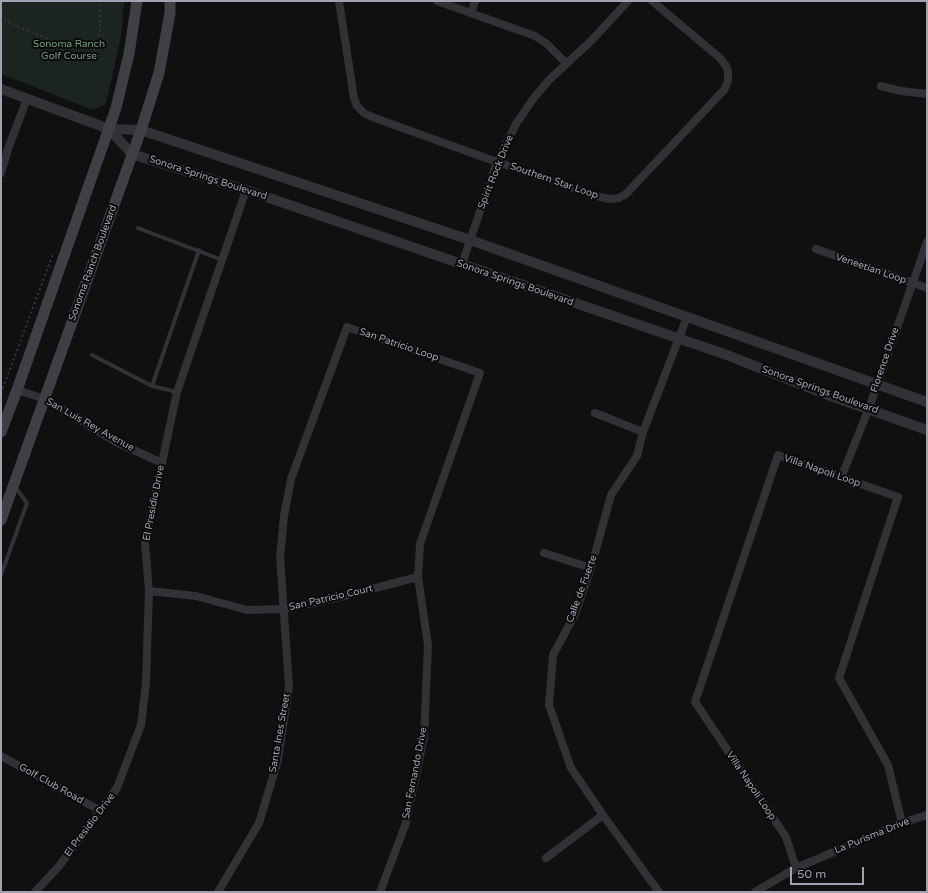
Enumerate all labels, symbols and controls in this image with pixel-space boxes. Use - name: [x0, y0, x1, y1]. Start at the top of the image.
- park label: Sonoma Ranch Golf Course: [33, 38, 105, 62]
- street label: Spirit Rock Drive: [476, 133, 516, 211]
- street label: Sonora Springs Boulevard: [148, 153, 268, 203]
- street label: Southern Star Loop: [508, 160, 600, 202]
- street label: Sonoma Ranch Boulevard: [66, 203, 120, 323]
- street label: Veneetian Loop: [834, 251, 908, 287]
- street label: Sonora Springs Boulevard: [455, 257, 575, 309]
- street label: San Patricio Loop: [358, 326, 440, 364]
- street label: Florence Drive: [868, 326, 902, 394]
- street label: Sonora Springs Boulevard: [760, 363, 880, 417]
- street label: San Luis Rey Avenue: [44, 396, 136, 454]
- street label: Villa Napoli Loop: [782, 452, 862, 490]
- street label: El Presidio Drive: [141, 464, 167, 542]
- street label: Calle de Fuerte: [564, 554, 600, 624]
- street label: San Patricio Court: [288, 583, 374, 613]
- street label: Santa Ines Street: [267, 692, 293, 774]
- street label: San Fernando Drive: [400, 726, 430, 820]
- street label: Villa Napoli Loop: [724, 749, 778, 823]
- street label: Golf Club Road: [17, 761, 85, 807]
- street label: El Presidio Drive: [62, 791, 118, 859]
- street label: La Purisma Drive: [833, 815, 911, 857]
- scale bar: [792, 859, 866, 885]
- text: 50 m: [797, 867, 826, 881]

